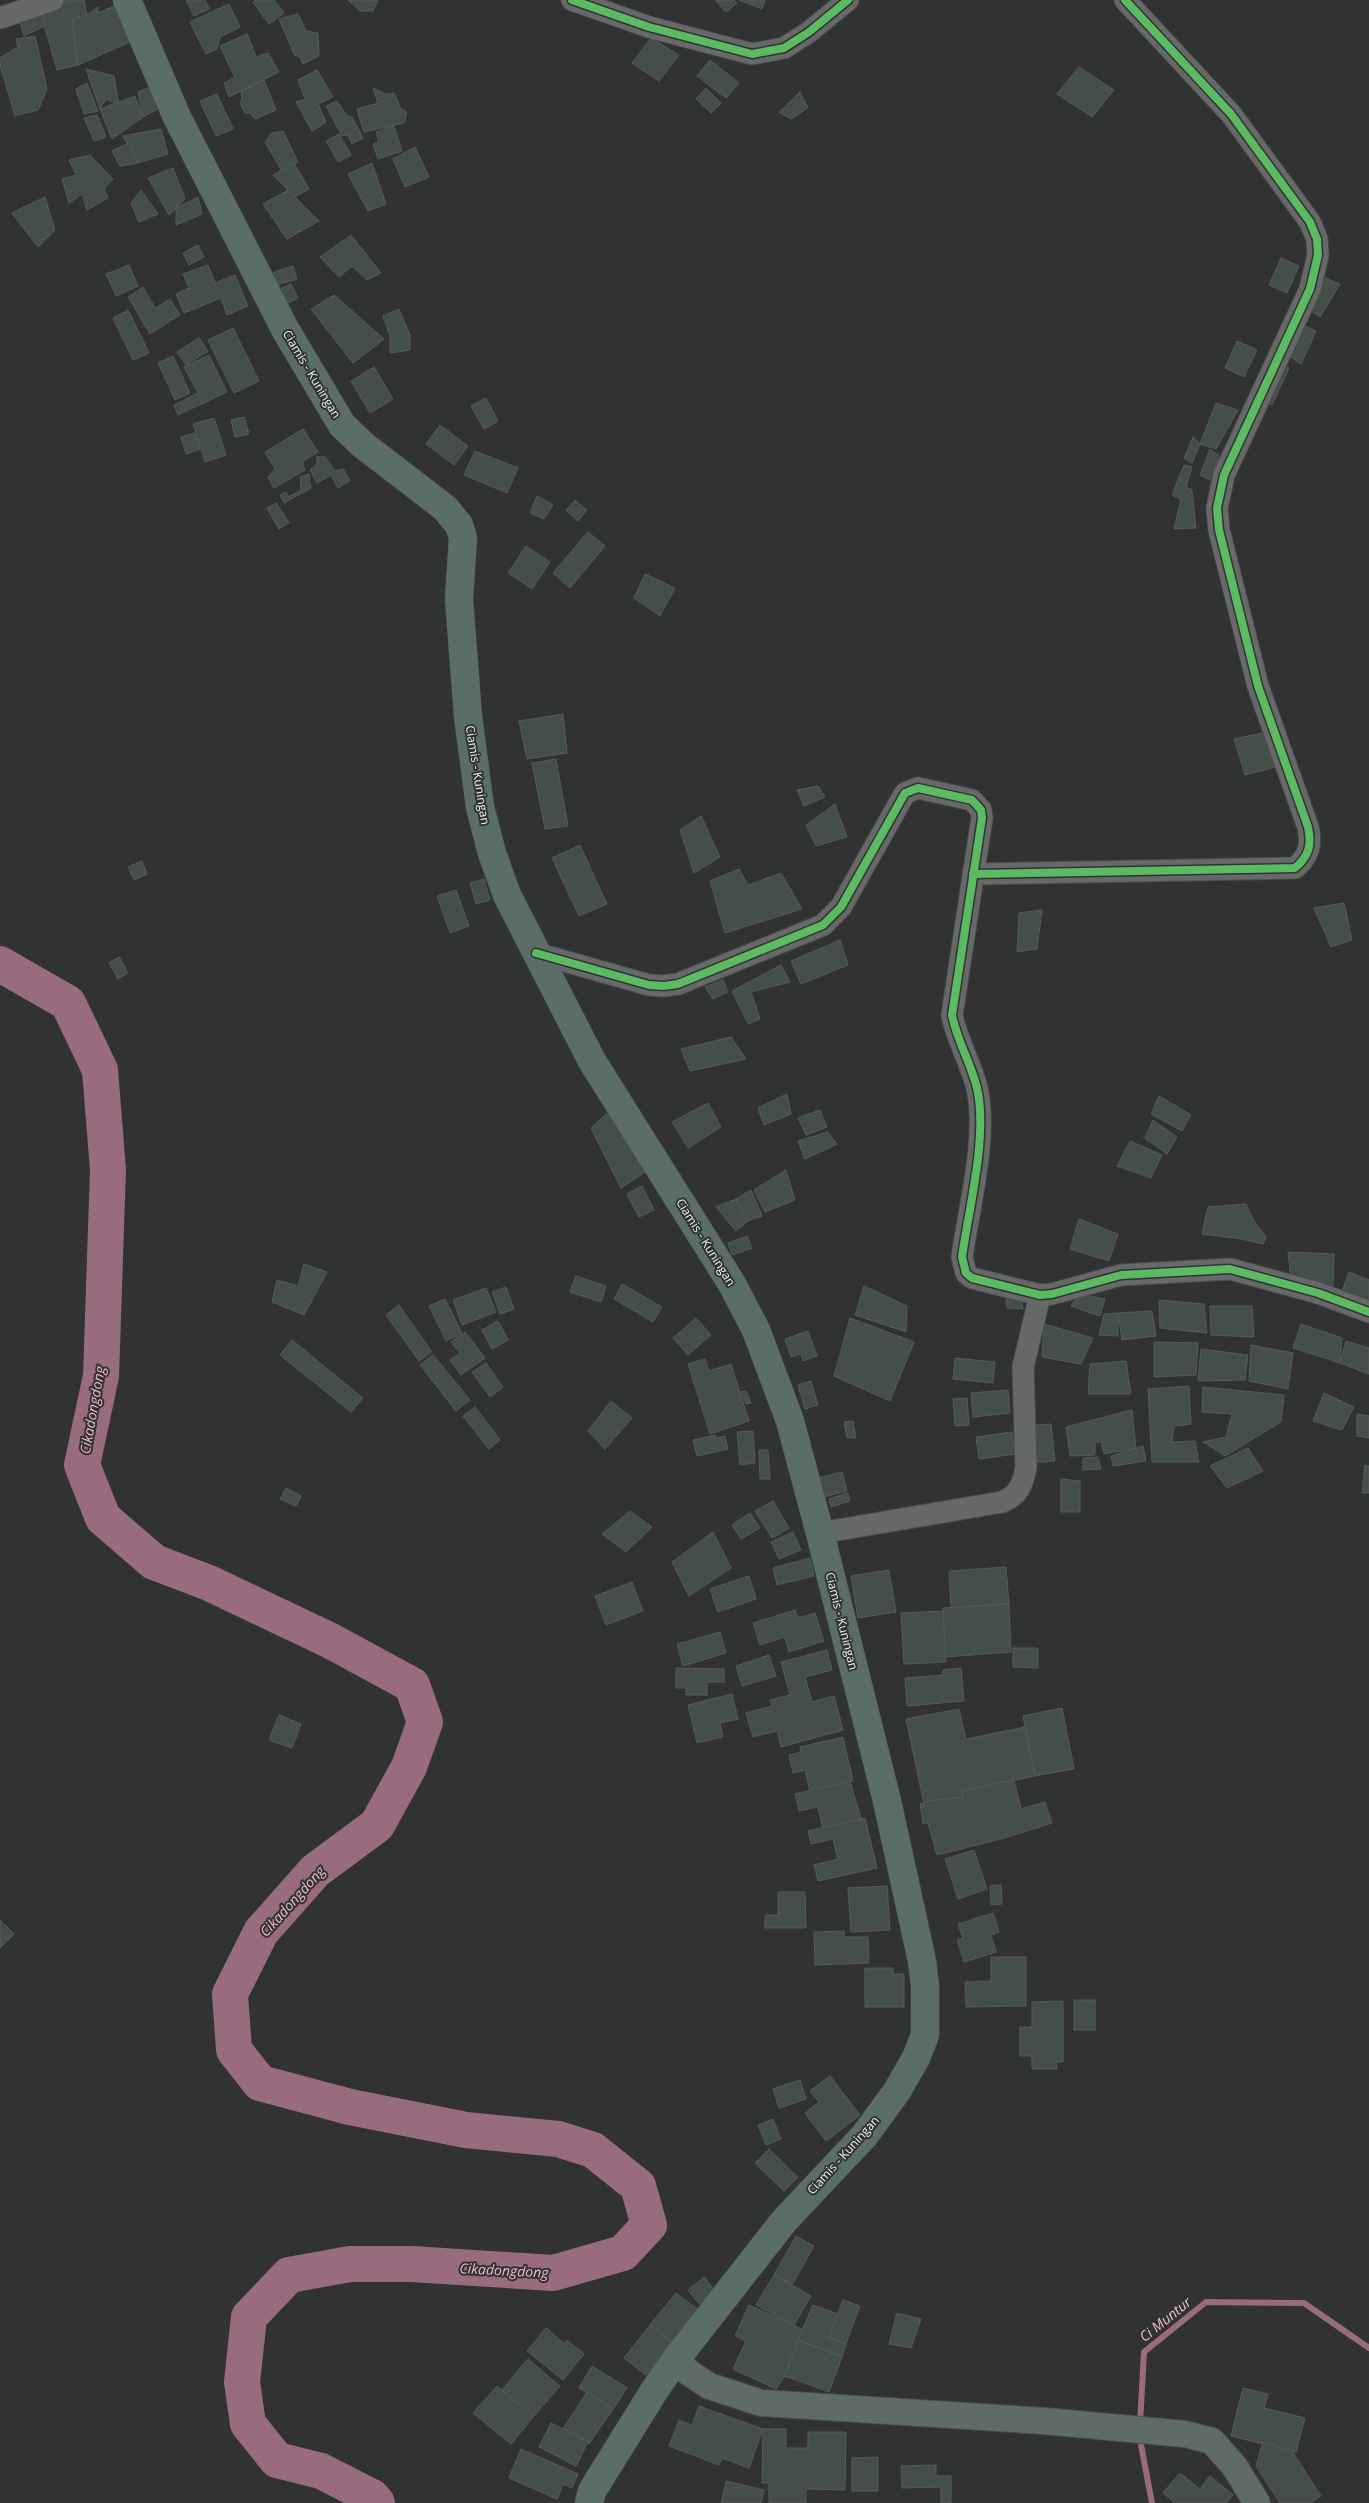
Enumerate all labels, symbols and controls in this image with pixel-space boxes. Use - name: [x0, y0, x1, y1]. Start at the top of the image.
- street label: Ciamis - Kuningan: [279, 327, 345, 421]
- street label: Ciamis - Kuningan: [462, 724, 494, 826]
- street label: Ciamis - Kuningan: [672, 1195, 740, 1289]
- water label: Cikadongdong: [75, 1364, 109, 1456]
- street label: Ciamis - Kuningan: [822, 1570, 862, 1672]
- water label: Cikadongdong: [255, 1861, 329, 1940]
- street label: Ciamis - Kuningan: [803, 2112, 883, 2198]
- water label: Cikadongdong: [459, 2258, 550, 2282]
- water label: Ci Muntur: [1135, 2292, 1195, 2346]

